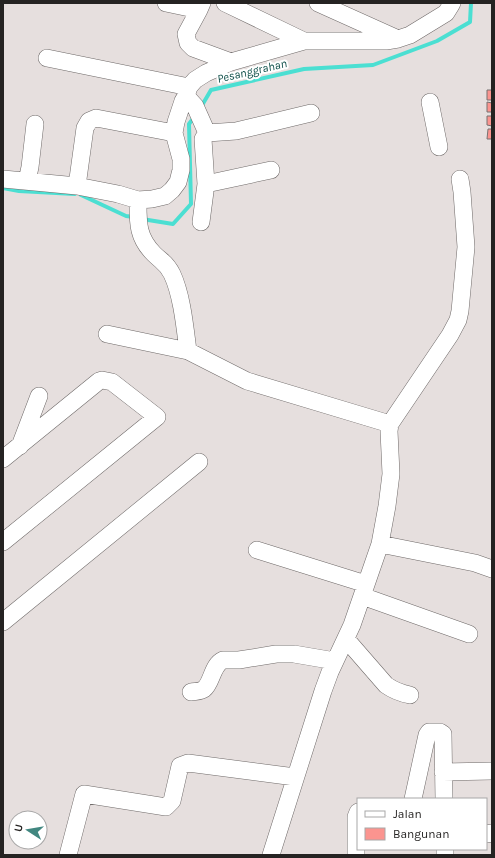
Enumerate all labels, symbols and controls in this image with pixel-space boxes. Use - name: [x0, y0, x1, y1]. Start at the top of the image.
- water label: Pesanggrahan: [216, 56, 288, 86]
- legend: [357, 798, 487, 850]
- text: Jalan: [393, 807, 422, 821]
- north arrow: [8, 810, 48, 850]
- text: U: [12, 823, 26, 833]
- text: Bangunan: [393, 827, 449, 841]

